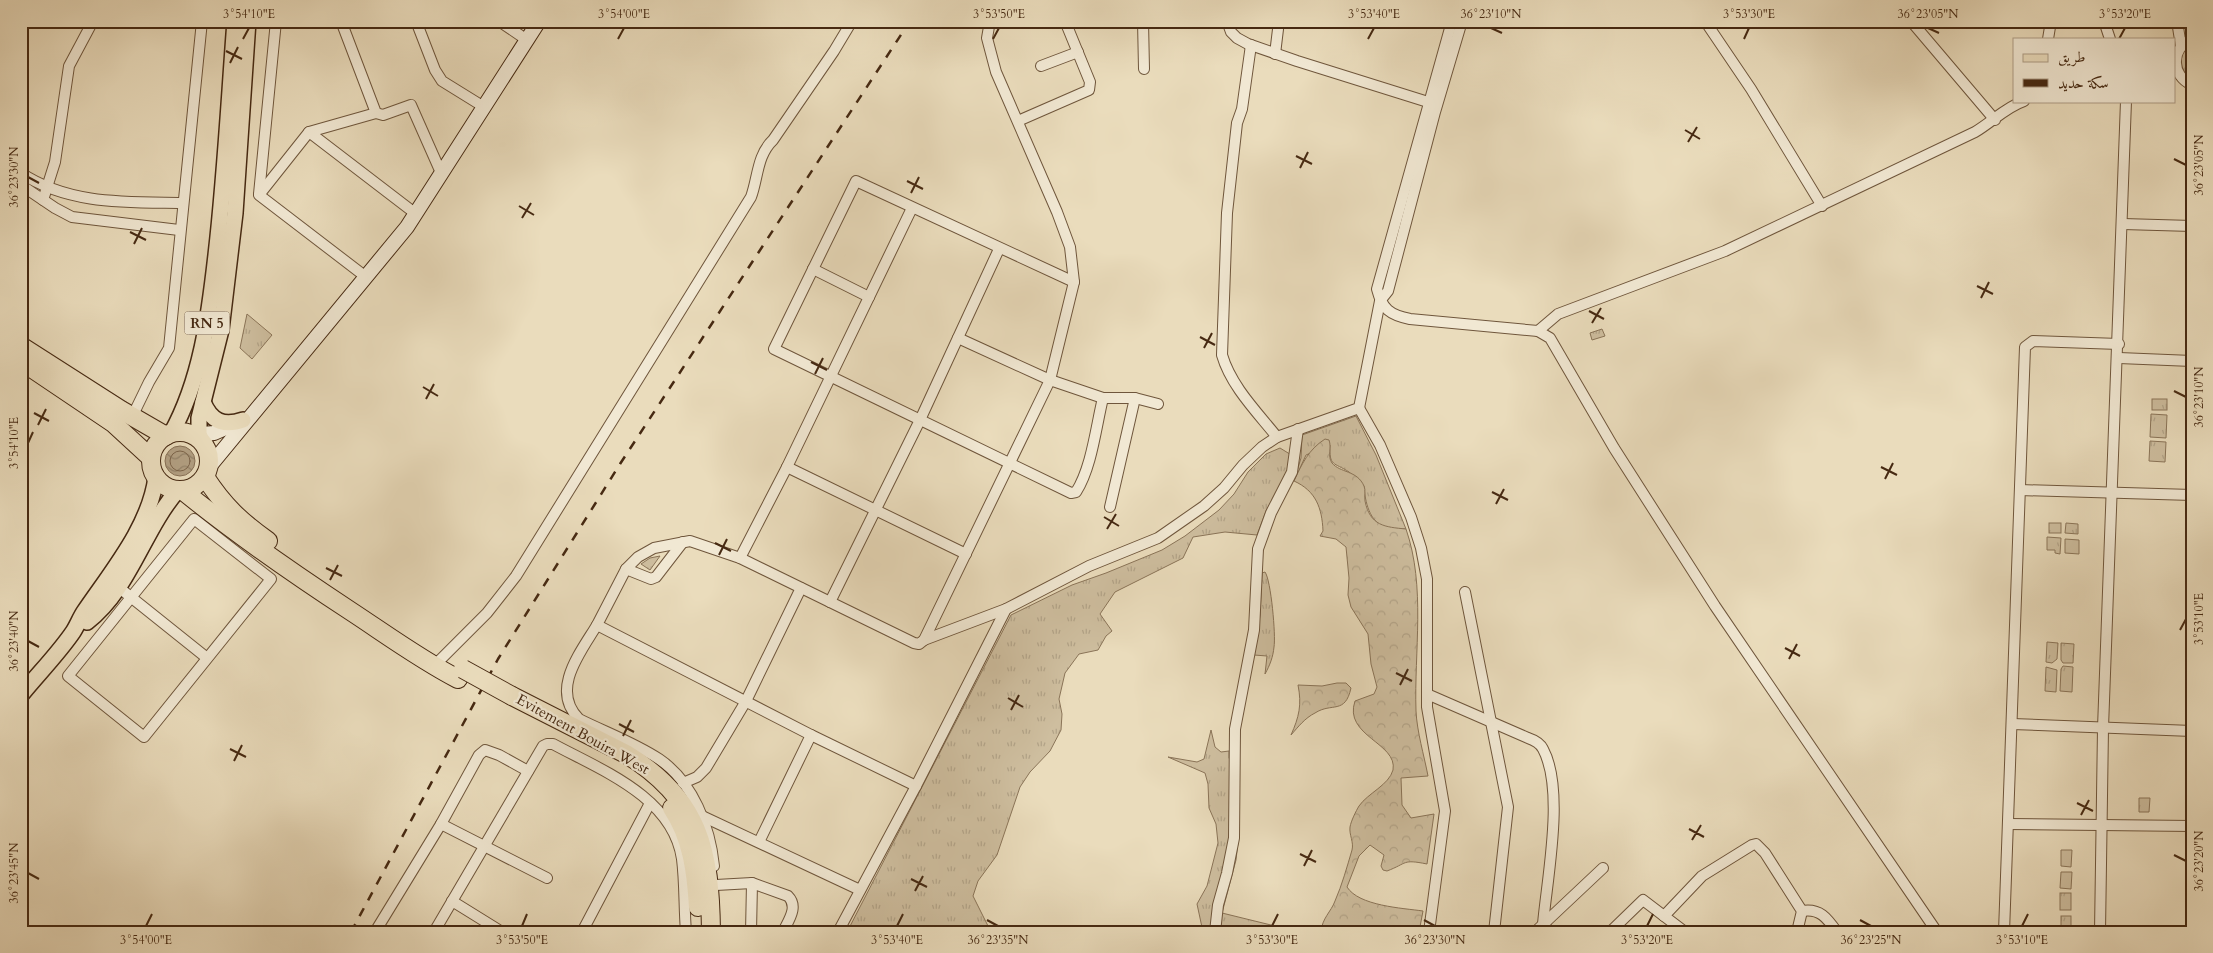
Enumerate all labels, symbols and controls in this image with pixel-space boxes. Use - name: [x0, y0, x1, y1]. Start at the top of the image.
- text: 3°54'10"E: [223, 6, 275, 22]
- text: 3°54'00"E: [598, 6, 650, 22]
- text: 3°53'50"E: [973, 6, 1025, 22]
- text: 3°53'40"E: [1348, 6, 1400, 22]
- text: 36°23'10"N: [1461, 6, 1522, 22]
- text: 3°53'30"E: [1723, 6, 1775, 22]
- text: 36°23'05"N: [1898, 6, 1959, 22]
- text: 3°53'20"E: [2099, 6, 2151, 22]
- legend: [2013, 38, 2176, 102]
- text: طريق: [2058, 47, 2085, 67]
- text: سكة حديد: [2058, 73, 2108, 93]
- text: 36°23'05"N: [2191, 134, 2207, 195]
- text: 36°23'30"N: [6, 146, 22, 207]
- road number: RN 5: [184, 312, 230, 334]
- text: 36°23'10"N: [2191, 366, 2207, 427]
- text: 3°54'10"E: [6, 417, 22, 469]
- text: 3°53'10"E: [2191, 593, 2207, 645]
- text: 36°23'40"N: [6, 610, 22, 671]
- street label: Evitement Bouira West: [513, 689, 653, 779]
- text: 36°23'20"N: [2191, 830, 2207, 891]
- text: 36°23'45"N: [6, 842, 22, 903]
- text: 3°54'00"E: [120, 932, 172, 948]
- text: 3°53'50"E: [496, 932, 548, 948]
- text: 3°53'40"E: [871, 932, 923, 948]
- text: 36°23'35"N: [968, 932, 1029, 948]
- text: 3°53'30"E: [1246, 932, 1298, 948]
- text: 36°23'30"N: [1405, 932, 1466, 948]
- text: 3°53'20"E: [1621, 932, 1673, 948]
- text: 36°23'25"N: [1841, 932, 1902, 948]
- text: 3°53'10"E: [1996, 932, 2048, 948]

